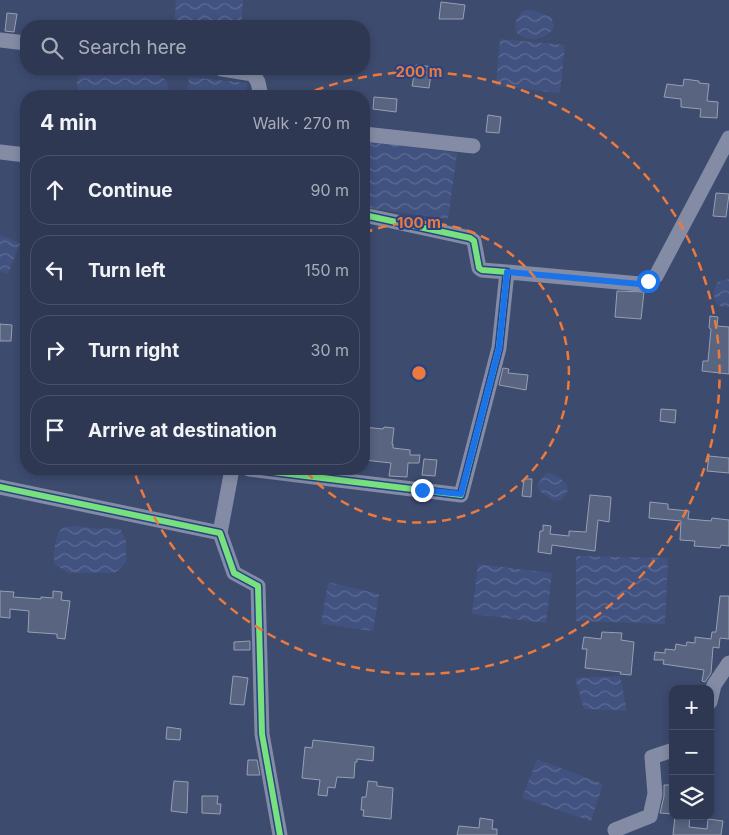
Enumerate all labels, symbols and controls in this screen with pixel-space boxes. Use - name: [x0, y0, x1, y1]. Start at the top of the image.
- search box: [20, 20, 370, 75]
- icon: search: [38, 34, 66, 62]
- text: Search here: [78, 36, 187, 59]
- text: 200 m: [396, 62, 442, 81]
- text: 4 min: [40, 110, 97, 135]
- text: Walk · 270 m: [253, 113, 350, 133]
- icon: ahead: [41, 176, 69, 204]
- text: Continue: [88, 179, 173, 202]
- text: 90 m: [310, 180, 349, 200]
- text: 100 m: [397, 213, 441, 232]
- icon: left: [41, 256, 69, 284]
- text: Turn left: [88, 259, 166, 282]
- text: 150 m: [304, 260, 349, 280]
- route start: [637, 270, 660, 293]
- icon: right: [41, 336, 69, 364]
- text: Turn right: [88, 339, 179, 362]
- text: 30 m: [311, 340, 349, 360]
- centre of rings: [410, 364, 428, 382]
- icon: arrive: [41, 416, 69, 444]
- text: Arrive at destination: [88, 419, 277, 442]
- route end: [411, 479, 434, 502]
- map controls: [669, 685, 714, 820]
- button: +: [669, 685, 714, 730]
- button: −: [669, 730, 714, 775]
- button: layers: [669, 775, 714, 820]

